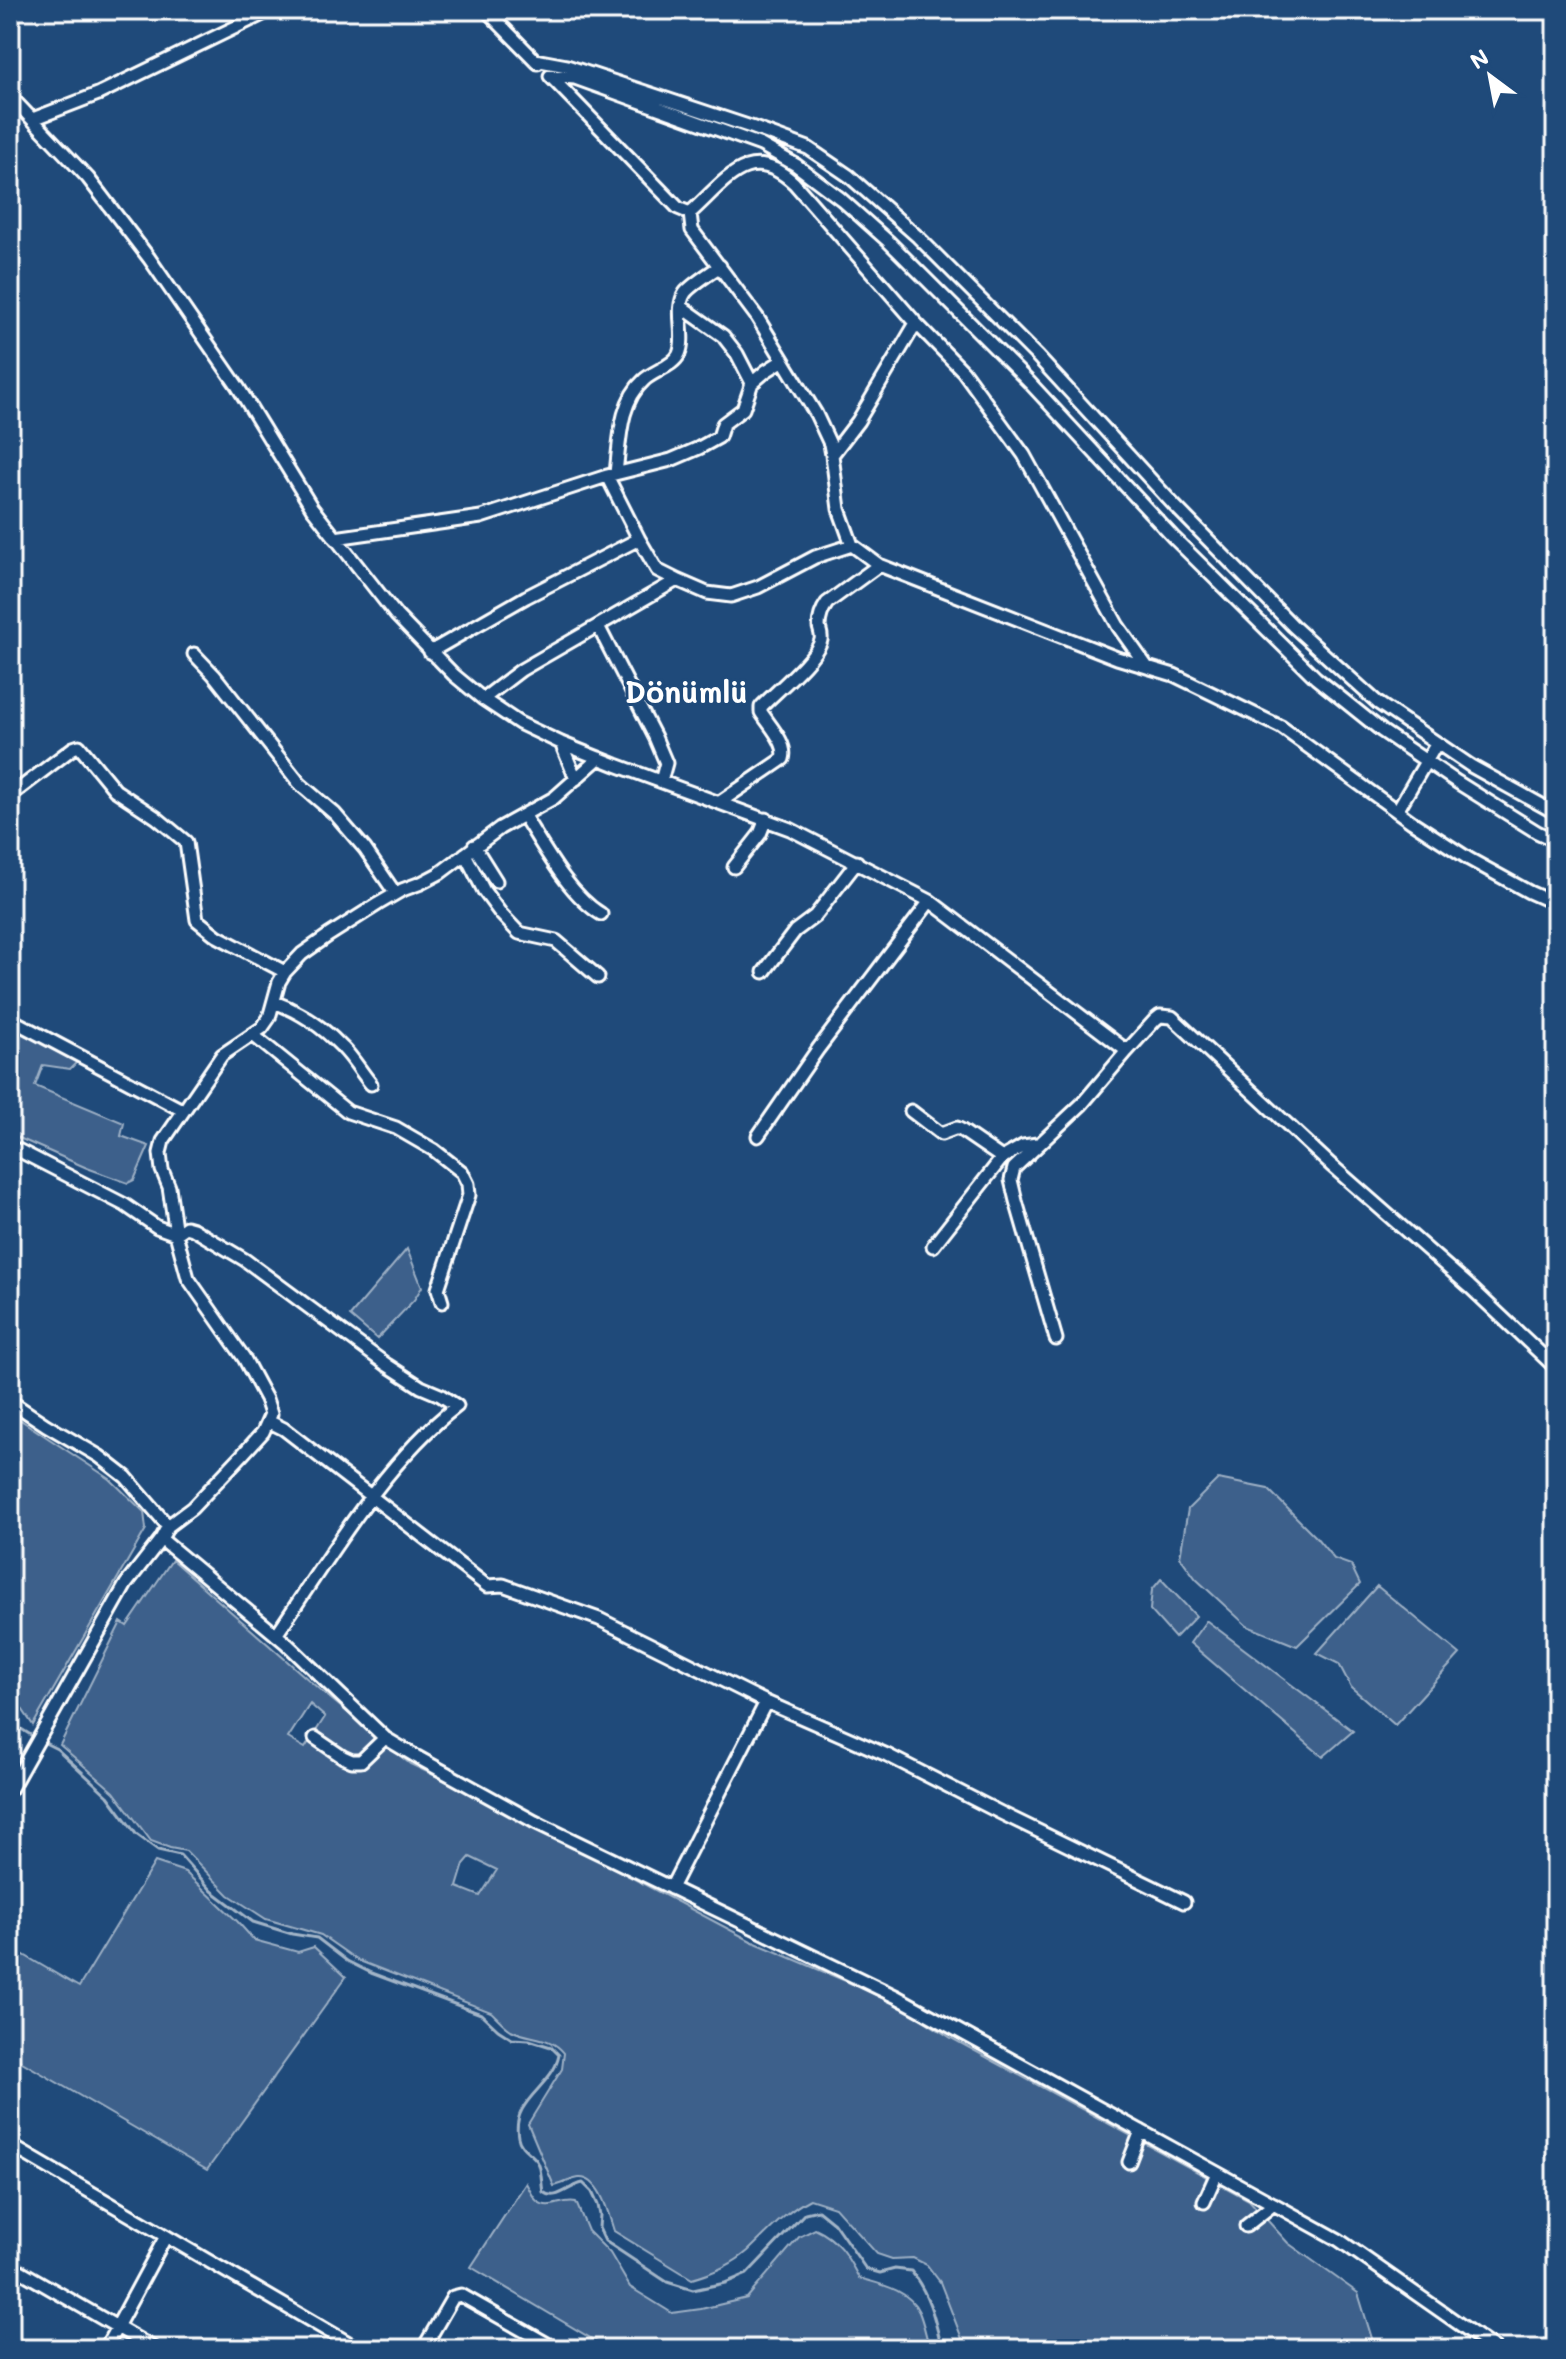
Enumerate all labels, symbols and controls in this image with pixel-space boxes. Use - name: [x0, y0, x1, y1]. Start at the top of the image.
- north arrow: [1450, 36, 1530, 116]
- text: N: [1464, 42, 1494, 75]
- district label: Dönümlü: [624, 671, 748, 711]

